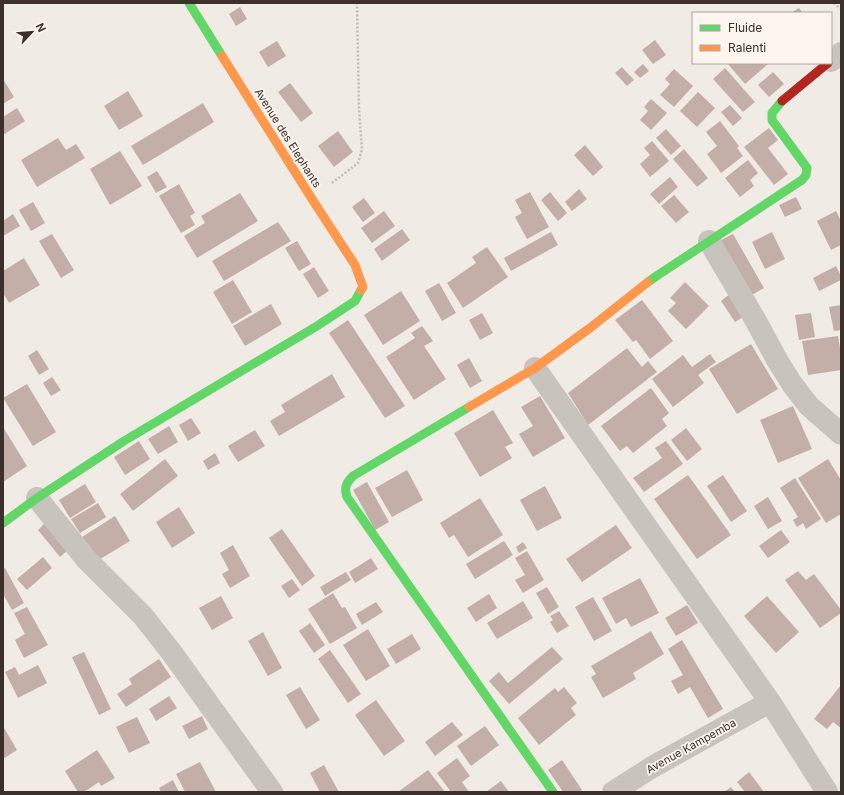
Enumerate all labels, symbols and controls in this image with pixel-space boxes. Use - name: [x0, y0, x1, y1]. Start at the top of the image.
- north arrow: [12, 12, 52, 52]
- legend: [692, 12, 832, 64]
- text: Fluide: [728, 20, 762, 35]
- text: N: [33, 21, 49, 34]
- text: Ralenti: [728, 40, 766, 55]
- street label: Avenue des Elephants: [252, 86, 324, 191]
- street label: Avenue Kampemba: [644, 715, 738, 777]

